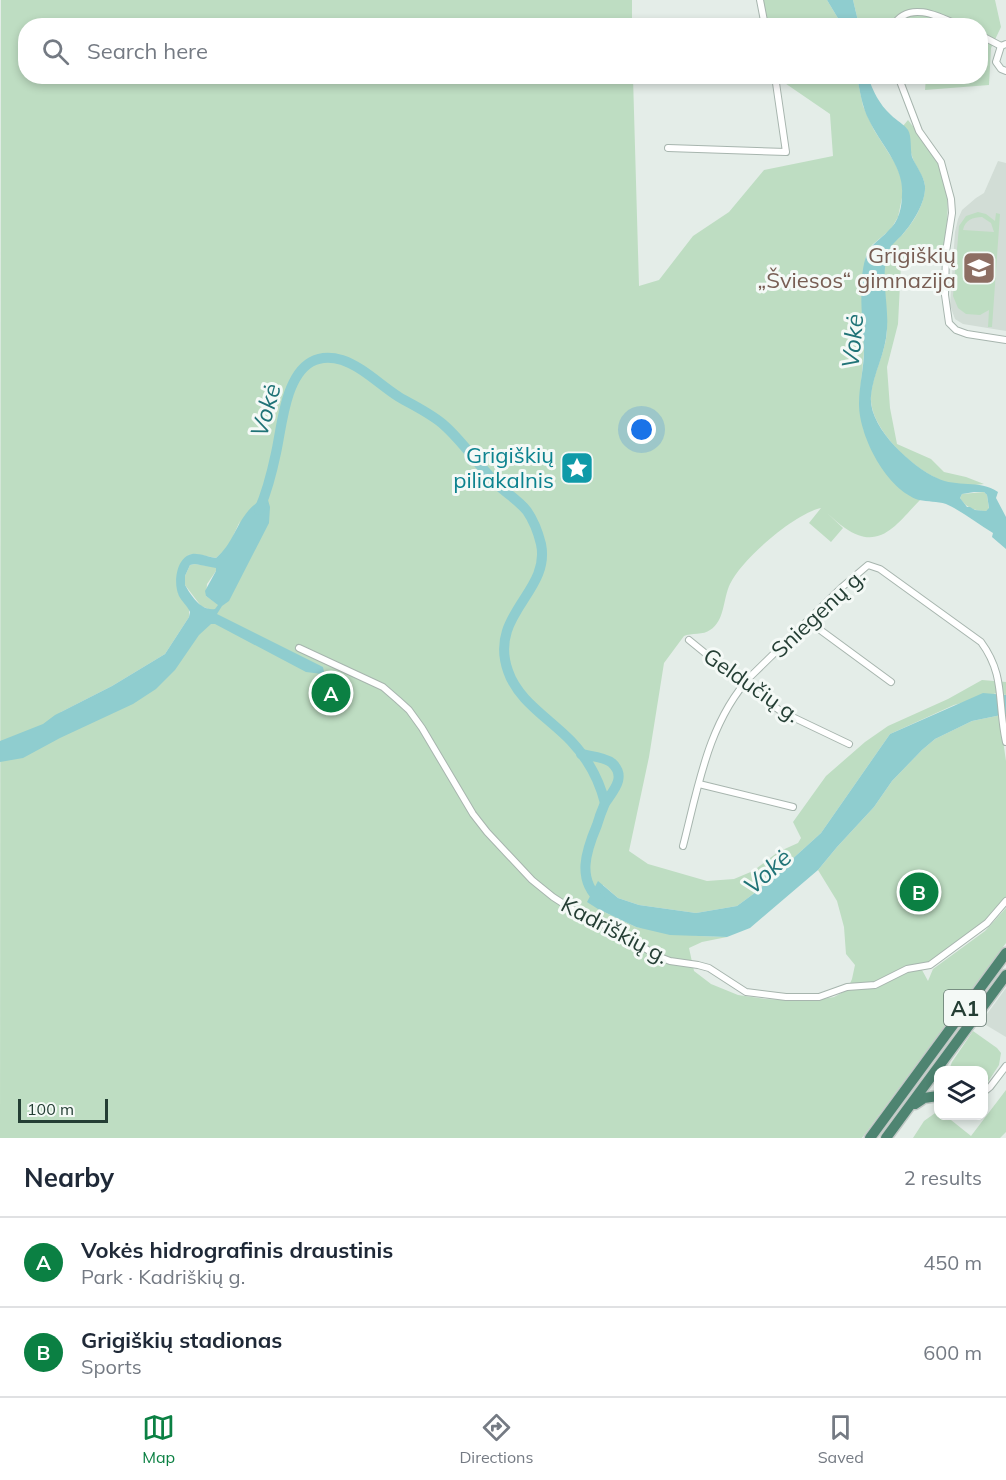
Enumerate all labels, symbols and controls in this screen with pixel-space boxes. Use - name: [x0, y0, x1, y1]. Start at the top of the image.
- search box: [18, 18, 988, 84]
- icon: search: [39, 35, 72, 68]
- text: Search here: [87, 37, 208, 65]
- place label: Grigiškių „Šviesos“ gimnazija: [757, 241, 956, 294]
- school or university icon: Grigiškių „Šviesos“ gimnazija: [961, 250, 997, 286]
- water label: Vokė: [835, 313, 869, 369]
- water label: Vokė: [243, 380, 287, 440]
- your location: [627, 415, 656, 444]
- place label: Grigiškių piliakalnis: [453, 441, 554, 494]
- place icon: Grigiškių piliakalnis: [559, 450, 595, 486]
- street label: Sniegenų g.: [765, 562, 871, 664]
- street label: Geldučių g.: [698, 641, 806, 729]
- pin: A: [312, 670, 350, 716]
- water label: Vokė: [737, 842, 797, 900]
- pin: B: [900, 870, 938, 914]
- street label: Kadriškių g.: [556, 890, 674, 970]
- road number: A1: [944, 990, 986, 1026]
- map controls: [934, 1066, 988, 1120]
- button: layers: [934, 1066, 988, 1120]
- scale bar: [18, 1096, 108, 1124]
- text: 100 m: [27, 1099, 74, 1119]
- text: Nearby: [24, 1161, 114, 1194]
- text: 2 results: [904, 1165, 982, 1190]
- text: Vokės hidrografinis draustinis: [81, 1236, 393, 1264]
- text: A: [36, 1250, 51, 1275]
- text: 450 m: [923, 1250, 982, 1275]
- text: Park · Kadriškių g.: [81, 1264, 245, 1289]
- text: Grigiškių stadionas: [81, 1326, 282, 1354]
- text: B: [37, 1340, 50, 1365]
- text: 600 m: [923, 1340, 982, 1365]
- text: Sports: [81, 1354, 142, 1379]
- tab: Map: [142, 1411, 175, 1467]
- tab: Directions: [459, 1411, 533, 1467]
- tab: Saved: [818, 1411, 864, 1467]

